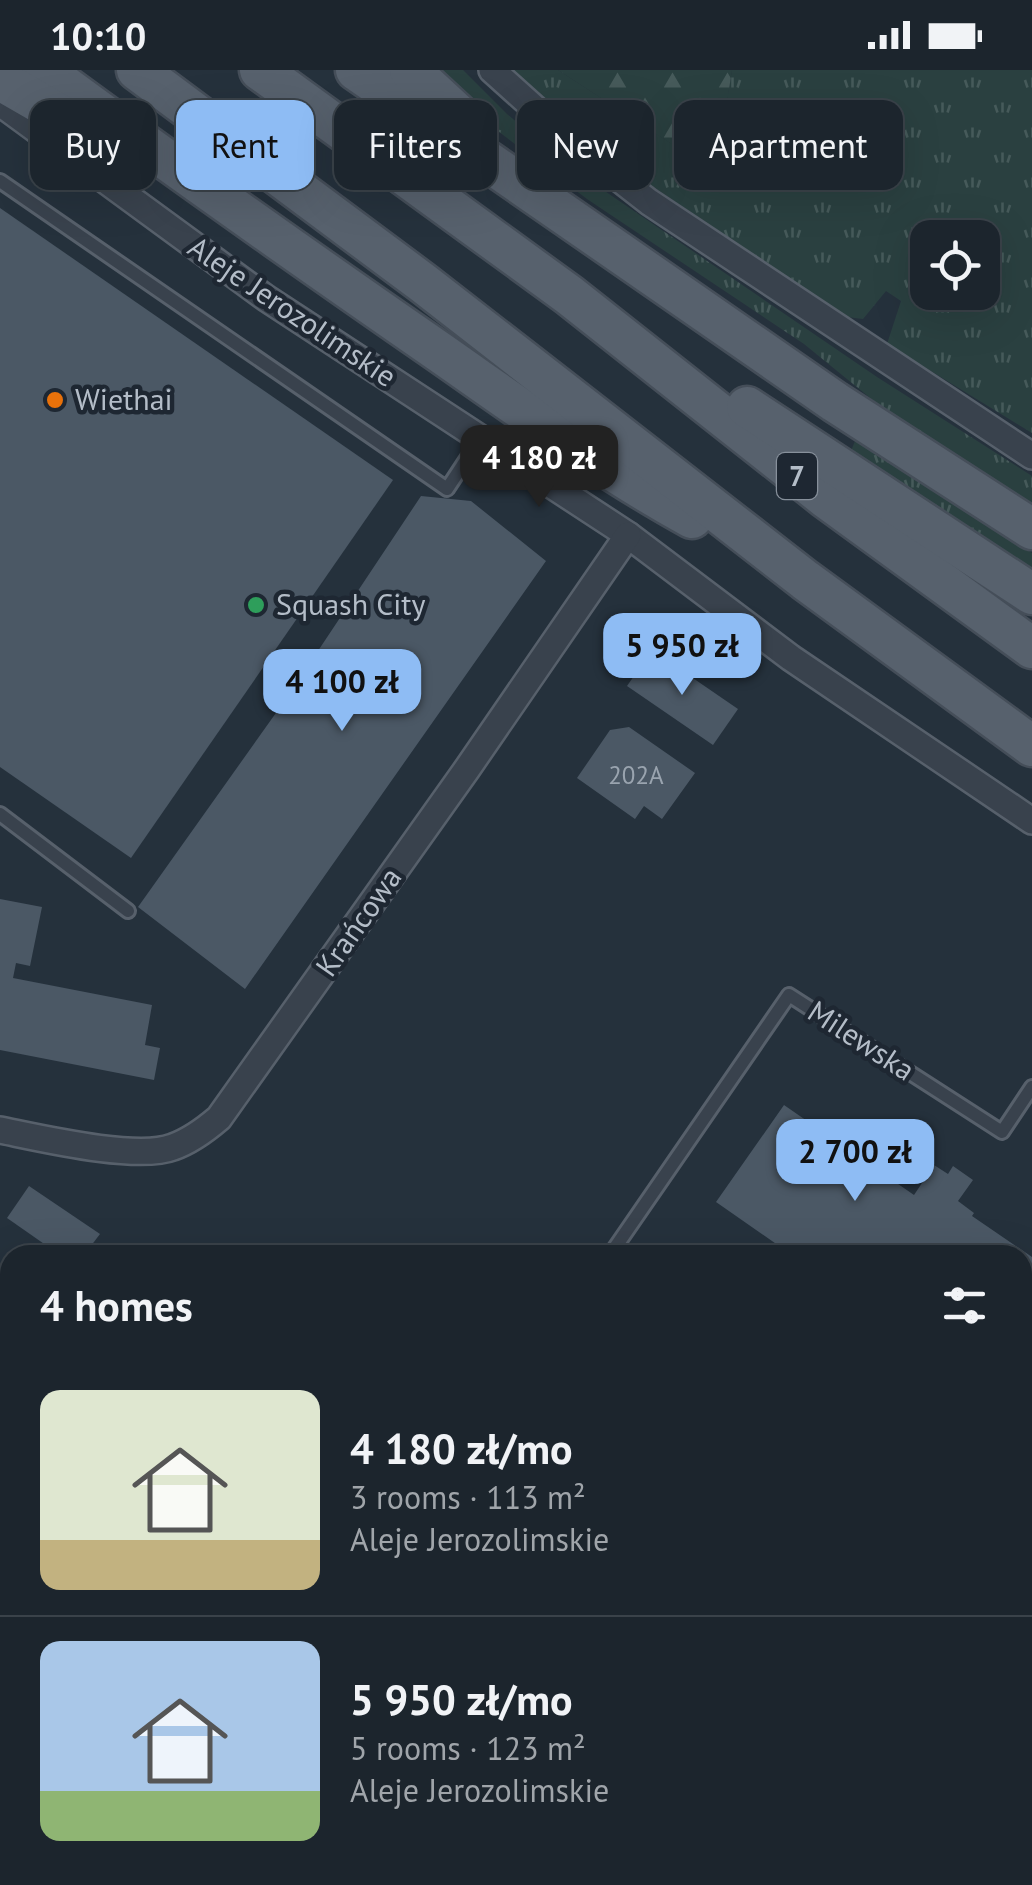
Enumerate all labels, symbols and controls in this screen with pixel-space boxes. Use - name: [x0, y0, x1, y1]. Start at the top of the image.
- text: 10:10: [50, 11, 146, 60]
- chip: Buy: [30, 100, 156, 190]
- chip: Rent: [176, 100, 314, 190]
- chip: Filters: [334, 100, 497, 190]
- chip: New: [517, 100, 654, 190]
- chip: Apartment: [674, 100, 903, 190]
- map controls: [910, 220, 1000, 310]
- button: locate: [910, 220, 1000, 310]
- street label: Aleje Jerozolimskie: [181, 227, 404, 395]
- place label: Wiethai: [75, 379, 173, 418]
- marker: Wiethai: [44, 389, 66, 411]
- pin: 4 180 zł: [436, 425, 642, 510]
- text: 4 180 zł: [482, 436, 596, 478]
- road number: 7: [777, 453, 817, 499]
- place label: Squash City: [276, 584, 425, 623]
- marker: Squash City: [245, 594, 267, 616]
- pin: 5 950 zł: [579, 613, 785, 698]
- text: 5 950 zł: [625, 624, 739, 666]
- pin: 4 100 zł: [239, 649, 445, 734]
- text: 4 100 zł: [285, 660, 399, 702]
- house number: 202A: [608, 759, 664, 791]
- street label: Krańcowa: [306, 859, 409, 983]
- street label: Milewska: [801, 991, 922, 1089]
- pin: 2 700 zł: [752, 1119, 958, 1204]
- text: 2 700 zł: [798, 1130, 912, 1172]
- text: 4 homes: [40, 1278, 193, 1333]
- icon: filters: [937, 1278, 992, 1333]
- text: 4 180 zł/mo: [350, 1421, 573, 1476]
- icon: home: [120, 1430, 240, 1550]
- text: 3 rooms · 113 m²: [350, 1476, 586, 1518]
- text: Aleje Jerozolimskie: [350, 1518, 609, 1560]
- text: 5 950 zł/mo: [350, 1672, 573, 1727]
- icon: home: [120, 1681, 240, 1801]
- text: 5 rooms · 123 m²: [350, 1727, 586, 1769]
- text: Aleje Jerozolimskie: [350, 1769, 609, 1811]

